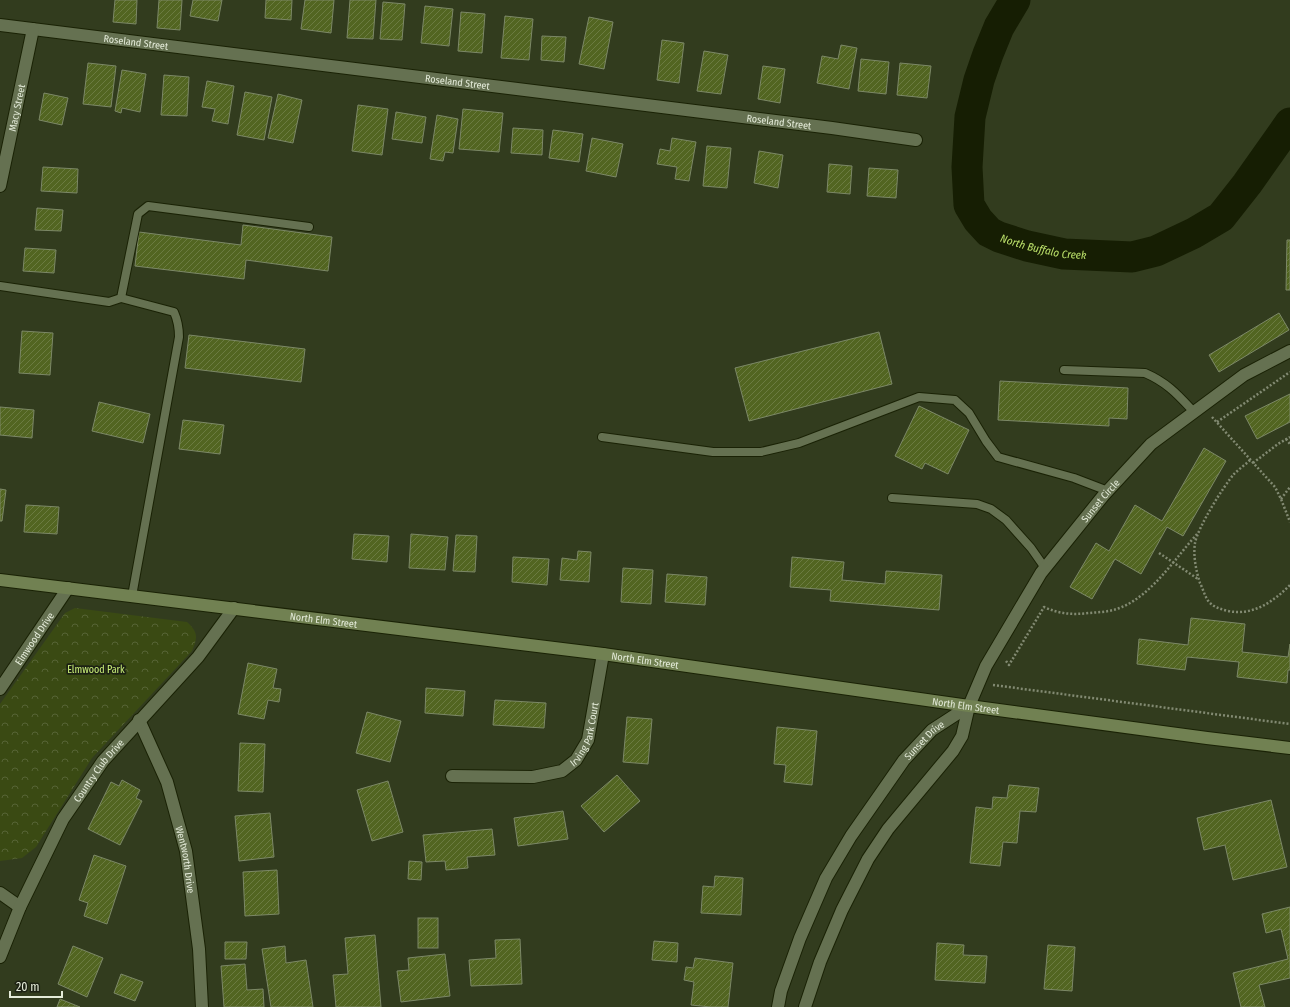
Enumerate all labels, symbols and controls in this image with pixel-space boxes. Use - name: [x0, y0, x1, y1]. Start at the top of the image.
- street label: Roseland Street: [103, 33, 170, 53]
- street label: Roseland Street: [424, 73, 491, 93]
- street label: Macy Street: [7, 83, 28, 133]
- street label: Roseland Street: [746, 112, 813, 132]
- water label: North Buffalo Creek: [999, 232, 1087, 262]
- street label: Sunset Circle: [1079, 477, 1123, 525]
- street label: Elmwood Drive: [13, 610, 57, 668]
- street label: North Elm Street: [289, 611, 359, 631]
- street label: North Elm Street: [611, 650, 680, 672]
- park label: Elmwood Park: [67, 664, 125, 676]
- street label: North Elm Street: [931, 696, 1001, 717]
- street label: Irving Park Court: [568, 701, 602, 769]
- street label: Sunset Drive: [902, 719, 947, 763]
- street label: Country Club Drive: [71, 737, 127, 805]
- street label: Wentworth Drive: [172, 825, 197, 894]
- scale bar: [10, 973, 62, 999]
- text: 20 m: [16, 980, 40, 994]

